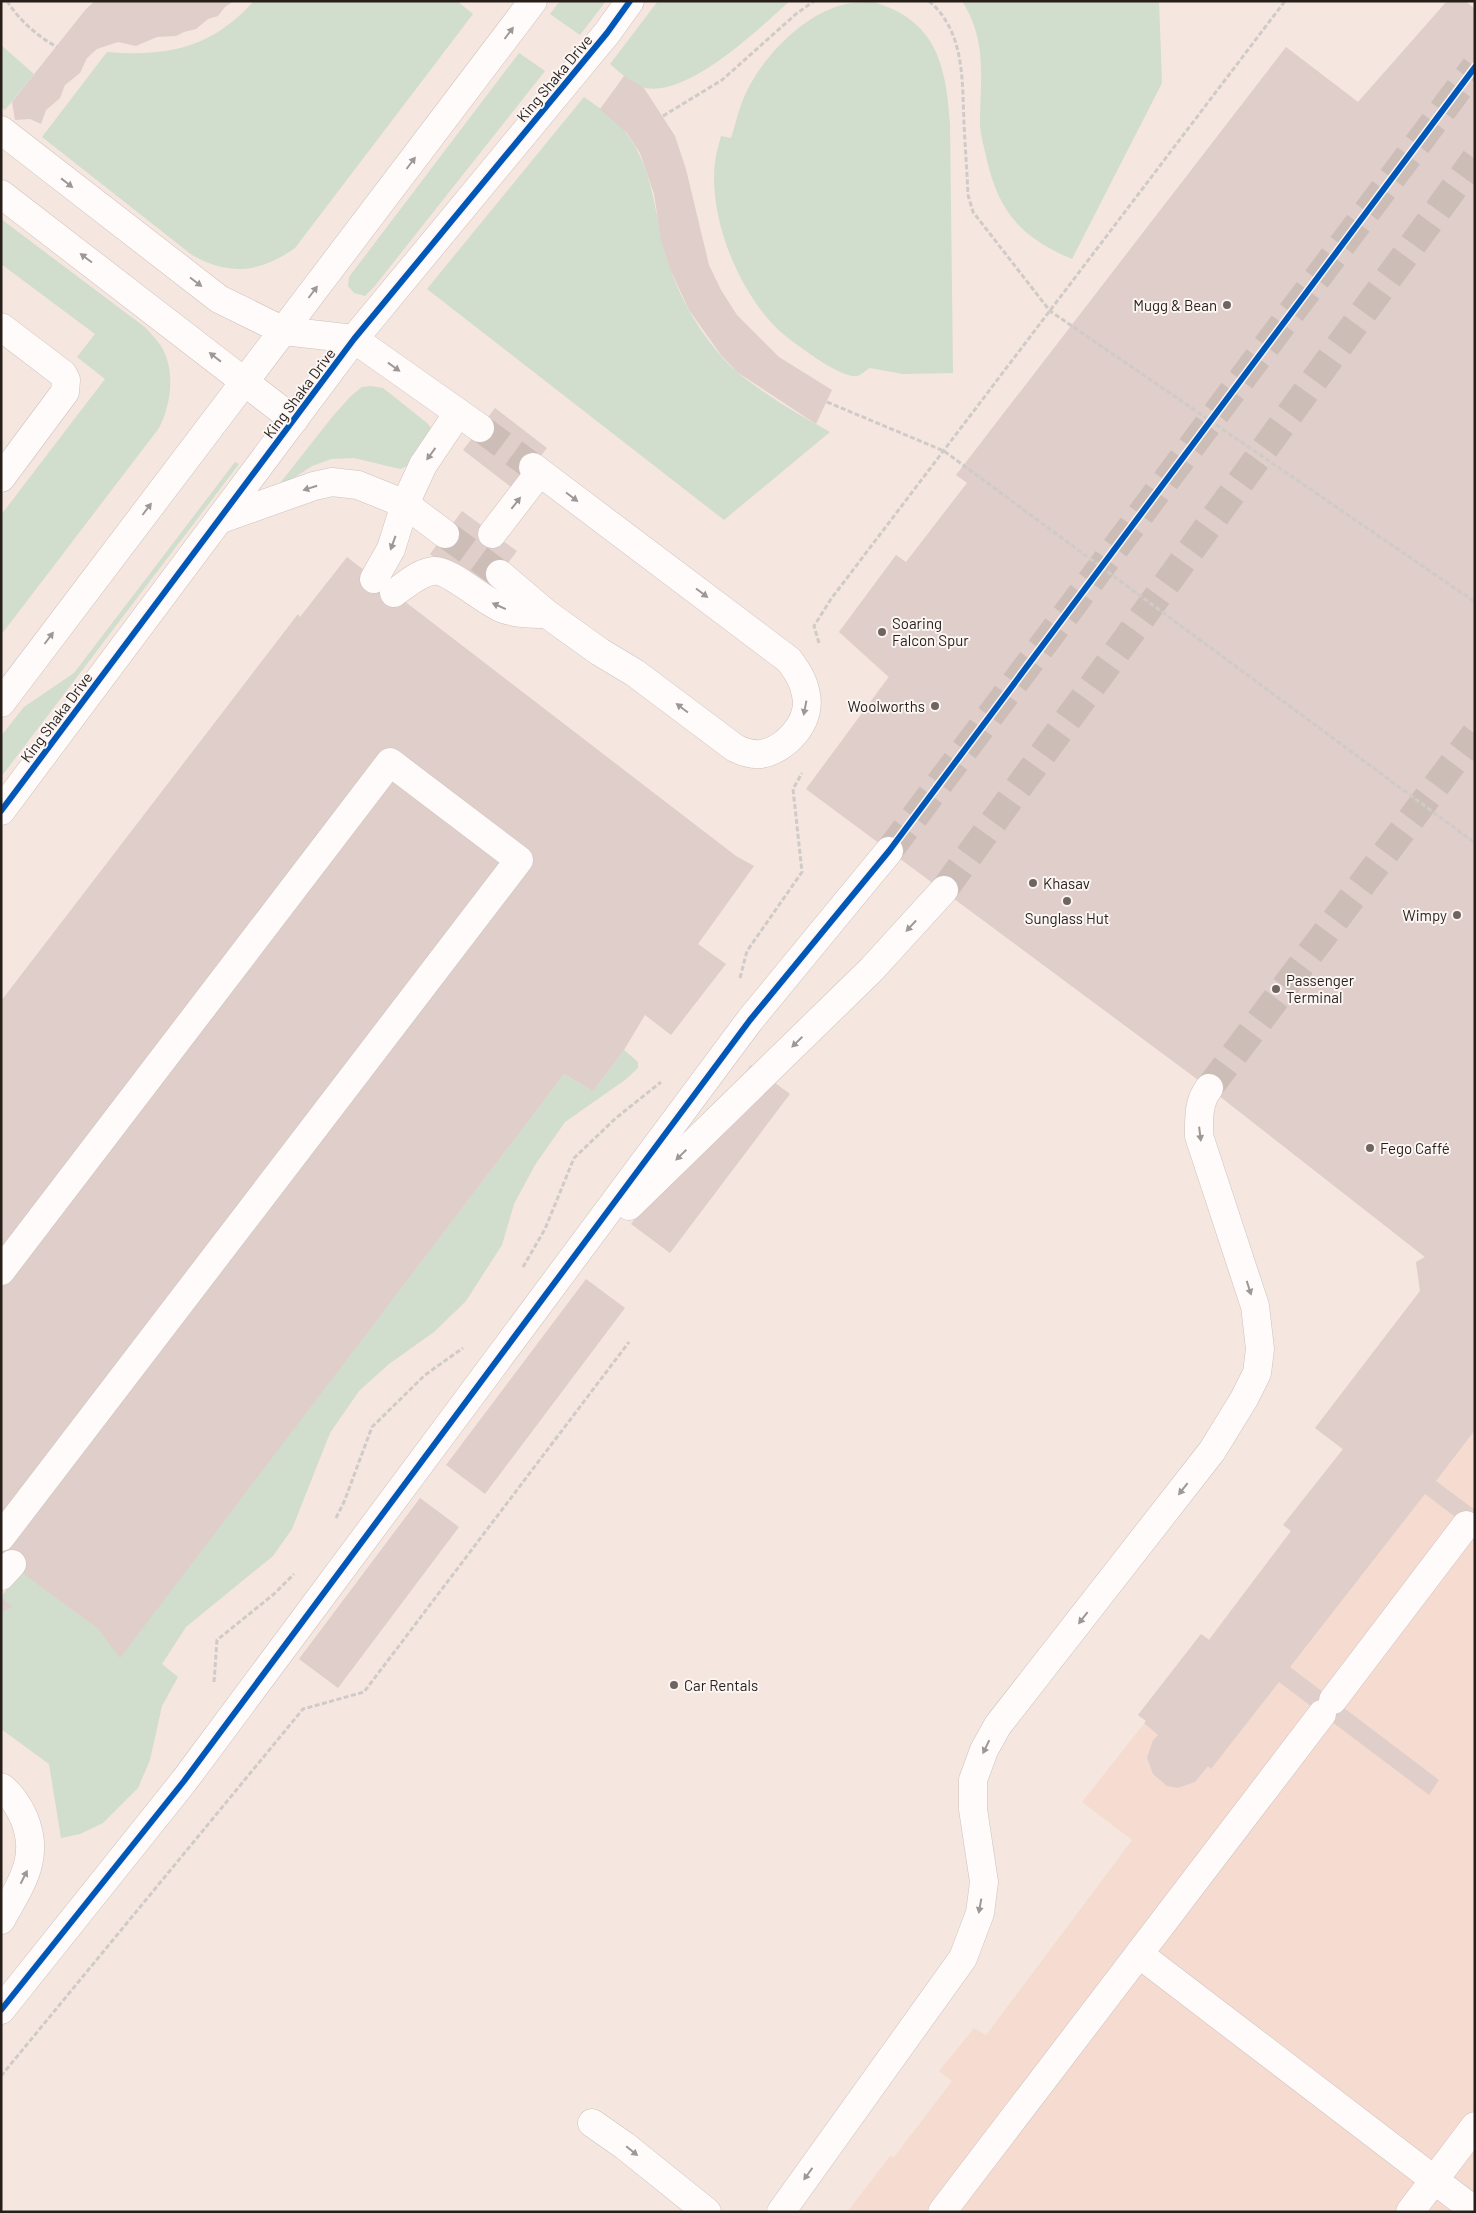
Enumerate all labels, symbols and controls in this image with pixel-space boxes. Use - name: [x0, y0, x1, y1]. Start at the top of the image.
- one-way arrow: [504, 26, 514, 40]
- street label: King Shaka Drive: [512, 31, 596, 125]
- one-way arrow: [406, 156, 416, 170]
- one-way arrow: [60, 177, 73, 188]
- one-way arrow: [80, 253, 93, 264]
- one-way arrow: [189, 276, 202, 287]
- one-way arrow: [308, 286, 319, 299]
- place label: Mugg & Bean: [1133, 296, 1217, 314]
- marker: Mugg & Bean: [1221, 299, 1233, 311]
- street label: King Shaka Drive: [259, 344, 339, 442]
- one-way arrow: [208, 352, 222, 362]
- one-way arrow: [387, 362, 400, 373]
- one-way arrow: [426, 447, 436, 461]
- one-way arrow: [302, 484, 317, 492]
- one-way arrow: [565, 491, 578, 502]
- one-way arrow: [510, 497, 521, 510]
- one-way arrow: [142, 503, 153, 516]
- one-way arrow: [389, 536, 397, 551]
- one-way arrow: [695, 588, 708, 599]
- one-way arrow: [492, 602, 506, 610]
- place label: Soaring Falcon Spur: [892, 614, 969, 649]
- marker: Soaring Falcon Spur: [876, 626, 888, 638]
- one-way arrow: [44, 632, 55, 645]
- street label: King Shaka Drive: [16, 668, 96, 766]
- place label: Woolworths: [848, 697, 925, 715]
- one-way arrow: [801, 700, 809, 716]
- marker: Woolworths: [929, 700, 941, 712]
- one-way arrow: [676, 702, 689, 713]
- place label: Khasav: [1043, 874, 1090, 892]
- marker: Khasav: [1027, 877, 1039, 889]
- marker: Sunglass Hut: [1061, 895, 1073, 907]
- place label: Wimpy: [1403, 906, 1447, 924]
- place label: Sunglass Hut: [1025, 909, 1109, 927]
- marker: Wimpy: [1451, 909, 1463, 921]
- one-way arrow: [905, 920, 917, 932]
- place label: Passenger Terminal: [1286, 971, 1355, 1006]
- marker: Passenger Terminal: [1270, 983, 1282, 995]
- one-way arrow: [792, 1036, 804, 1048]
- one-way arrow: [1196, 1126, 1204, 1142]
- place label: Fego Caffé: [1380, 1139, 1450, 1157]
- marker: Fego Caffé: [1364, 1142, 1376, 1154]
- one-way arrow: [675, 1149, 687, 1161]
- one-way arrow: [1246, 1281, 1253, 1296]
- one-way arrow: [1177, 1482, 1188, 1495]
- one-way arrow: [1078, 1611, 1089, 1624]
- place label: Car Rentals: [684, 1676, 758, 1694]
- marker: Car Rentals: [668, 1679, 680, 1691]
- one-way arrow: [982, 1740, 990, 1755]
- one-way arrow: [20, 1870, 28, 1884]
- one-way arrow: [976, 1899, 984, 1915]
- one-way arrow: [626, 2145, 638, 2156]
- one-way arrow: [803, 2167, 813, 2181]

